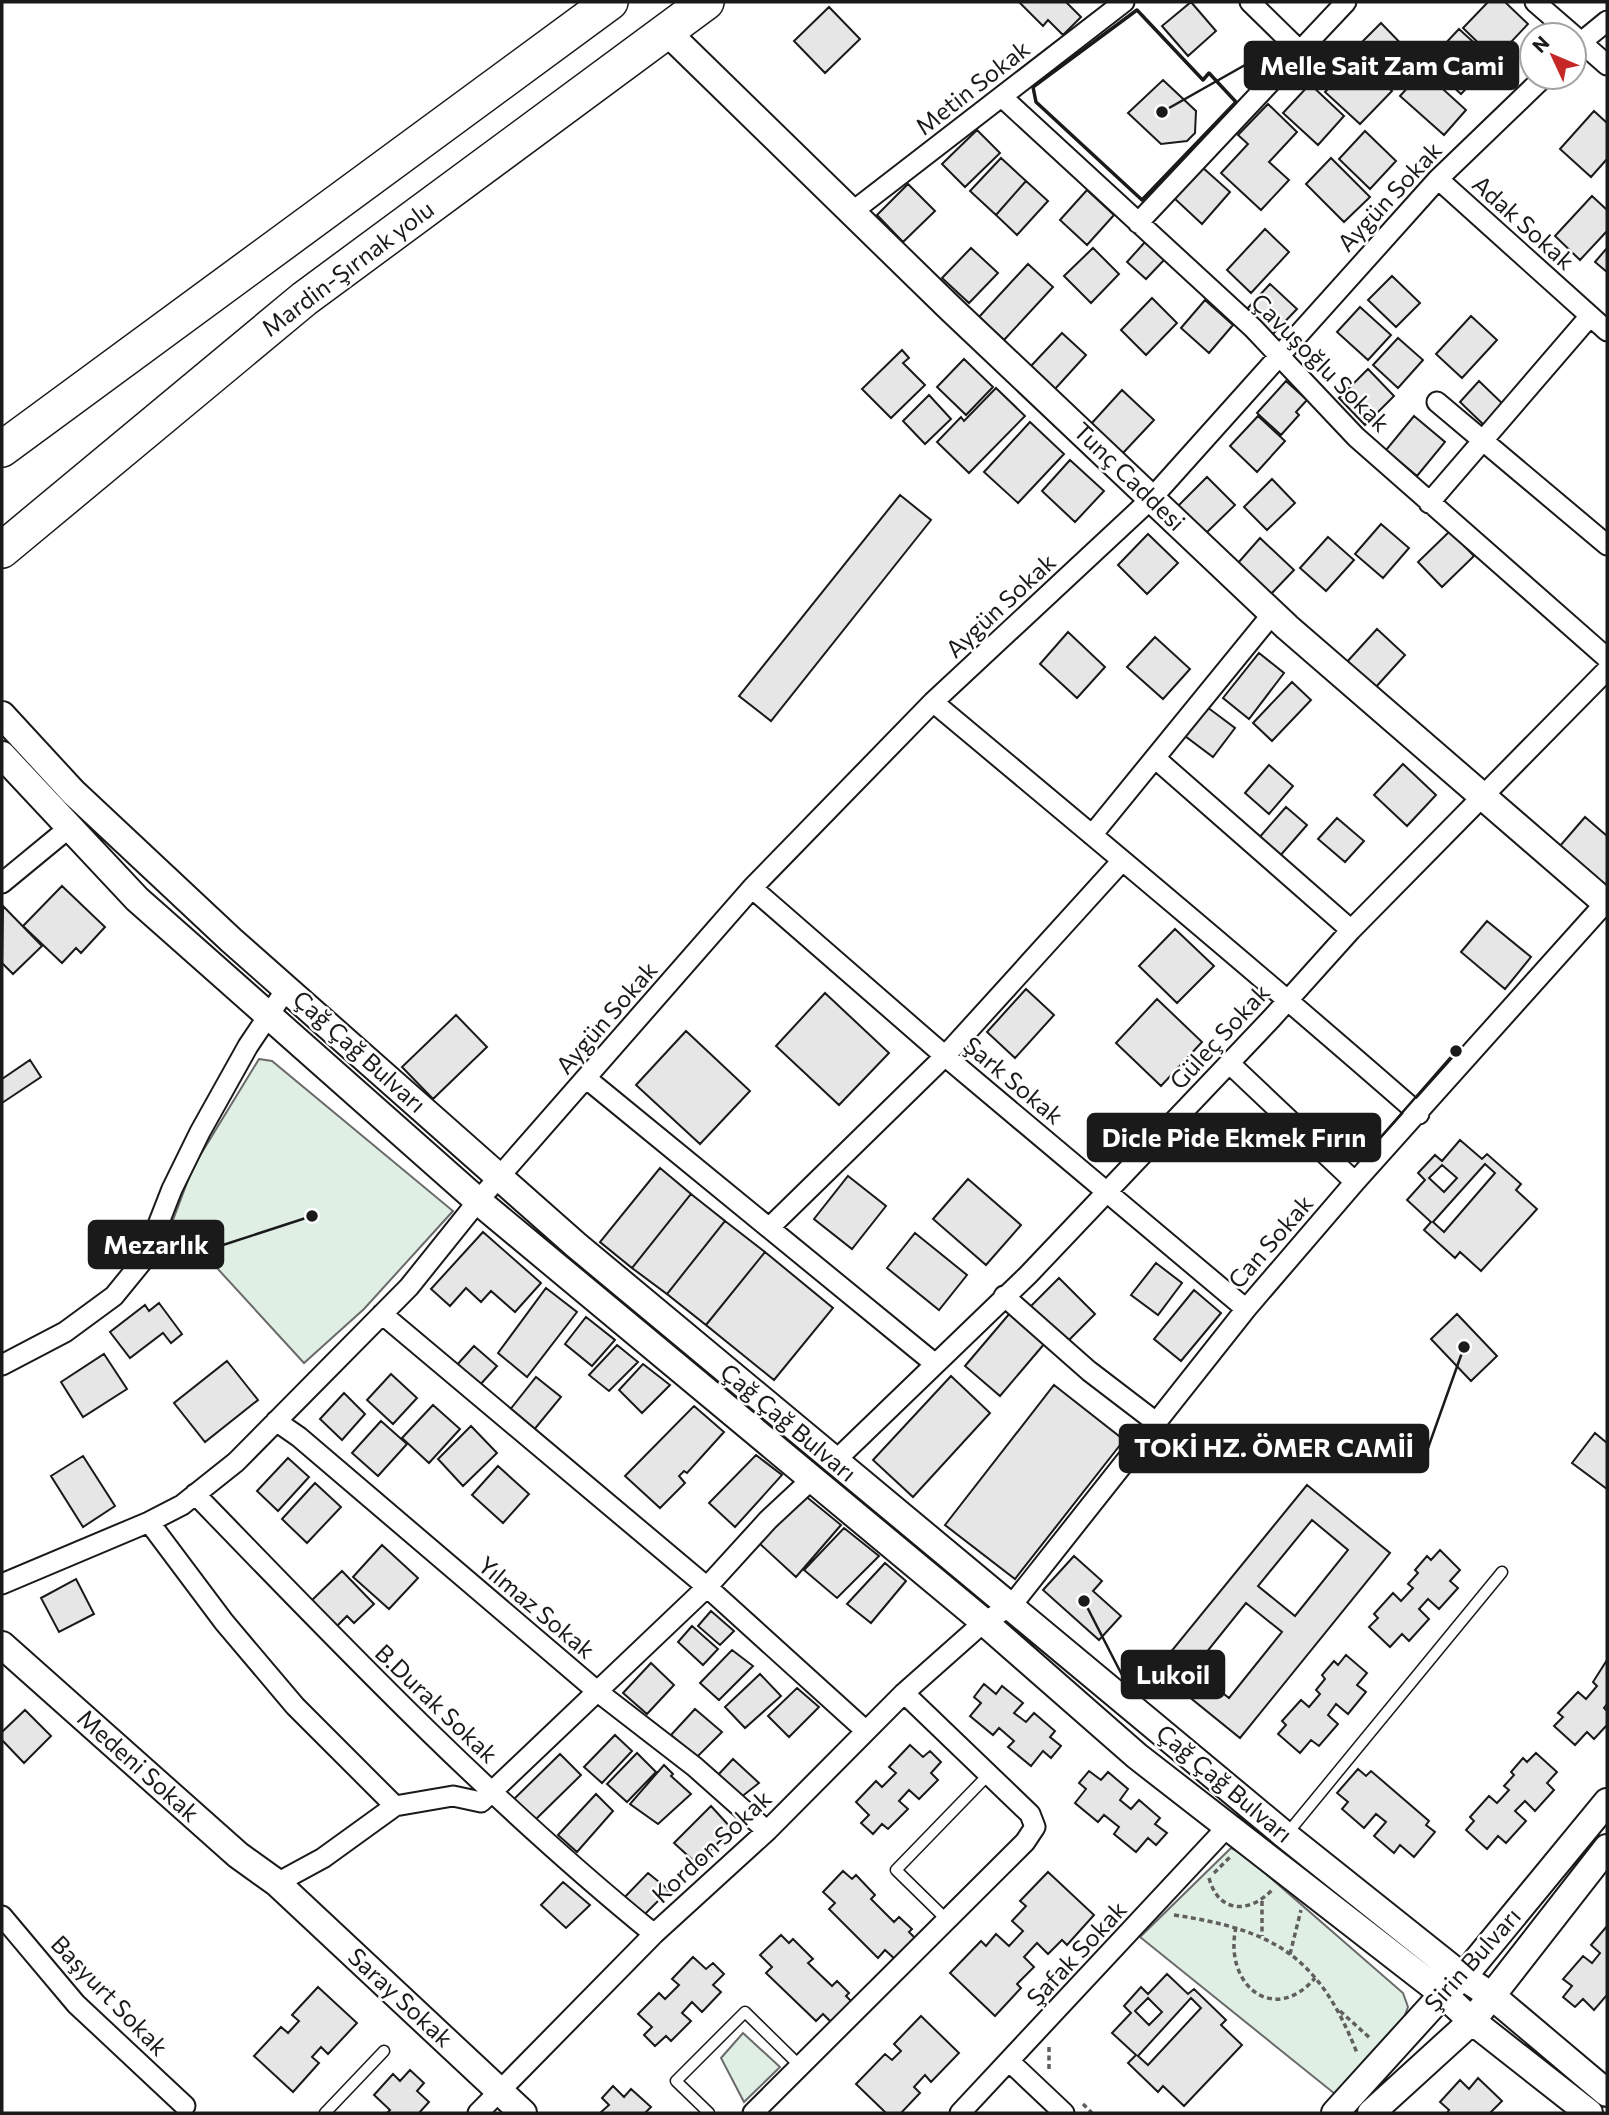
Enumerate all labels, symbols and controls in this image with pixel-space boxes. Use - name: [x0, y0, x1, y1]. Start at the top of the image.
- north arrow: [1518, 21, 1588, 91]
- text: N: [1527, 31, 1554, 57]
- street label: Metin Sokak: [909, 33, 1035, 140]
- callout: Melle Sait Zam Cami: [1245, 42, 1518, 89]
- text: Melle Sait Zam Cami: [1260, 49, 1504, 80]
- street label: Aygün Sokak: [1331, 135, 1447, 257]
- street label: Adak Sokak: [1467, 169, 1581, 275]
- street label: Mardin-Şırnak yolu: [255, 194, 439, 342]
- street label: Çavuşoğlu Sokak: [1246, 287, 1396, 437]
- street label: Tunç Caddesi: [1068, 416, 1192, 536]
- street label: Aygün Sokak: [939, 547, 1061, 663]
- street label: Aygün Sokak: [549, 955, 663, 1079]
- street label: Güleç Sokak: [1163, 977, 1275, 1095]
- street label: Çağ Çağ Bulvarı: [288, 984, 432, 1118]
- street label: Şark Sokak: [958, 1030, 1070, 1130]
- callout: Dicle Pide Ekmek Fırın: [1088, 1114, 1380, 1161]
- text: Dicle Pide Ekmek Fırın: [1102, 1121, 1366, 1152]
- street label: Can Sokak: [1221, 1188, 1318, 1294]
- callout: Mezarlık: [89, 1221, 223, 1268]
- text: Mezarlık: [103, 1228, 209, 1259]
- street label: Çağ Çağ Bulvarı: [715, 1357, 863, 1487]
- callout: TOKİ HZ. ÖMER CAMİİ: [1120, 1425, 1428, 1472]
- text: TOKİ HZ. ÖMER CAMİİ: [1134, 1431, 1414, 1462]
- street label: Yılmaz Sokak: [473, 1550, 601, 1664]
- street label: B.Durak Sokak: [370, 1637, 504, 1768]
- callout: Lukoil: [1122, 1651, 1224, 1698]
- text: Lukoil: [1136, 1658, 1210, 1689]
- street label: Medeni Sokak: [72, 1703, 206, 1827]
- street label: Çağ Çağ Bulvarı: [1151, 1718, 1299, 1848]
- street label: Kordon Sokak: [645, 1783, 777, 1908]
- street label: Şafak Sokak: [1020, 1894, 1132, 2012]
- street label: Şirin Bulvarı: [1418, 1901, 1526, 2017]
- street label: Başyurt Sokak: [46, 1929, 175, 2061]
- street label: Saray Sokak: [343, 1941, 459, 2053]

